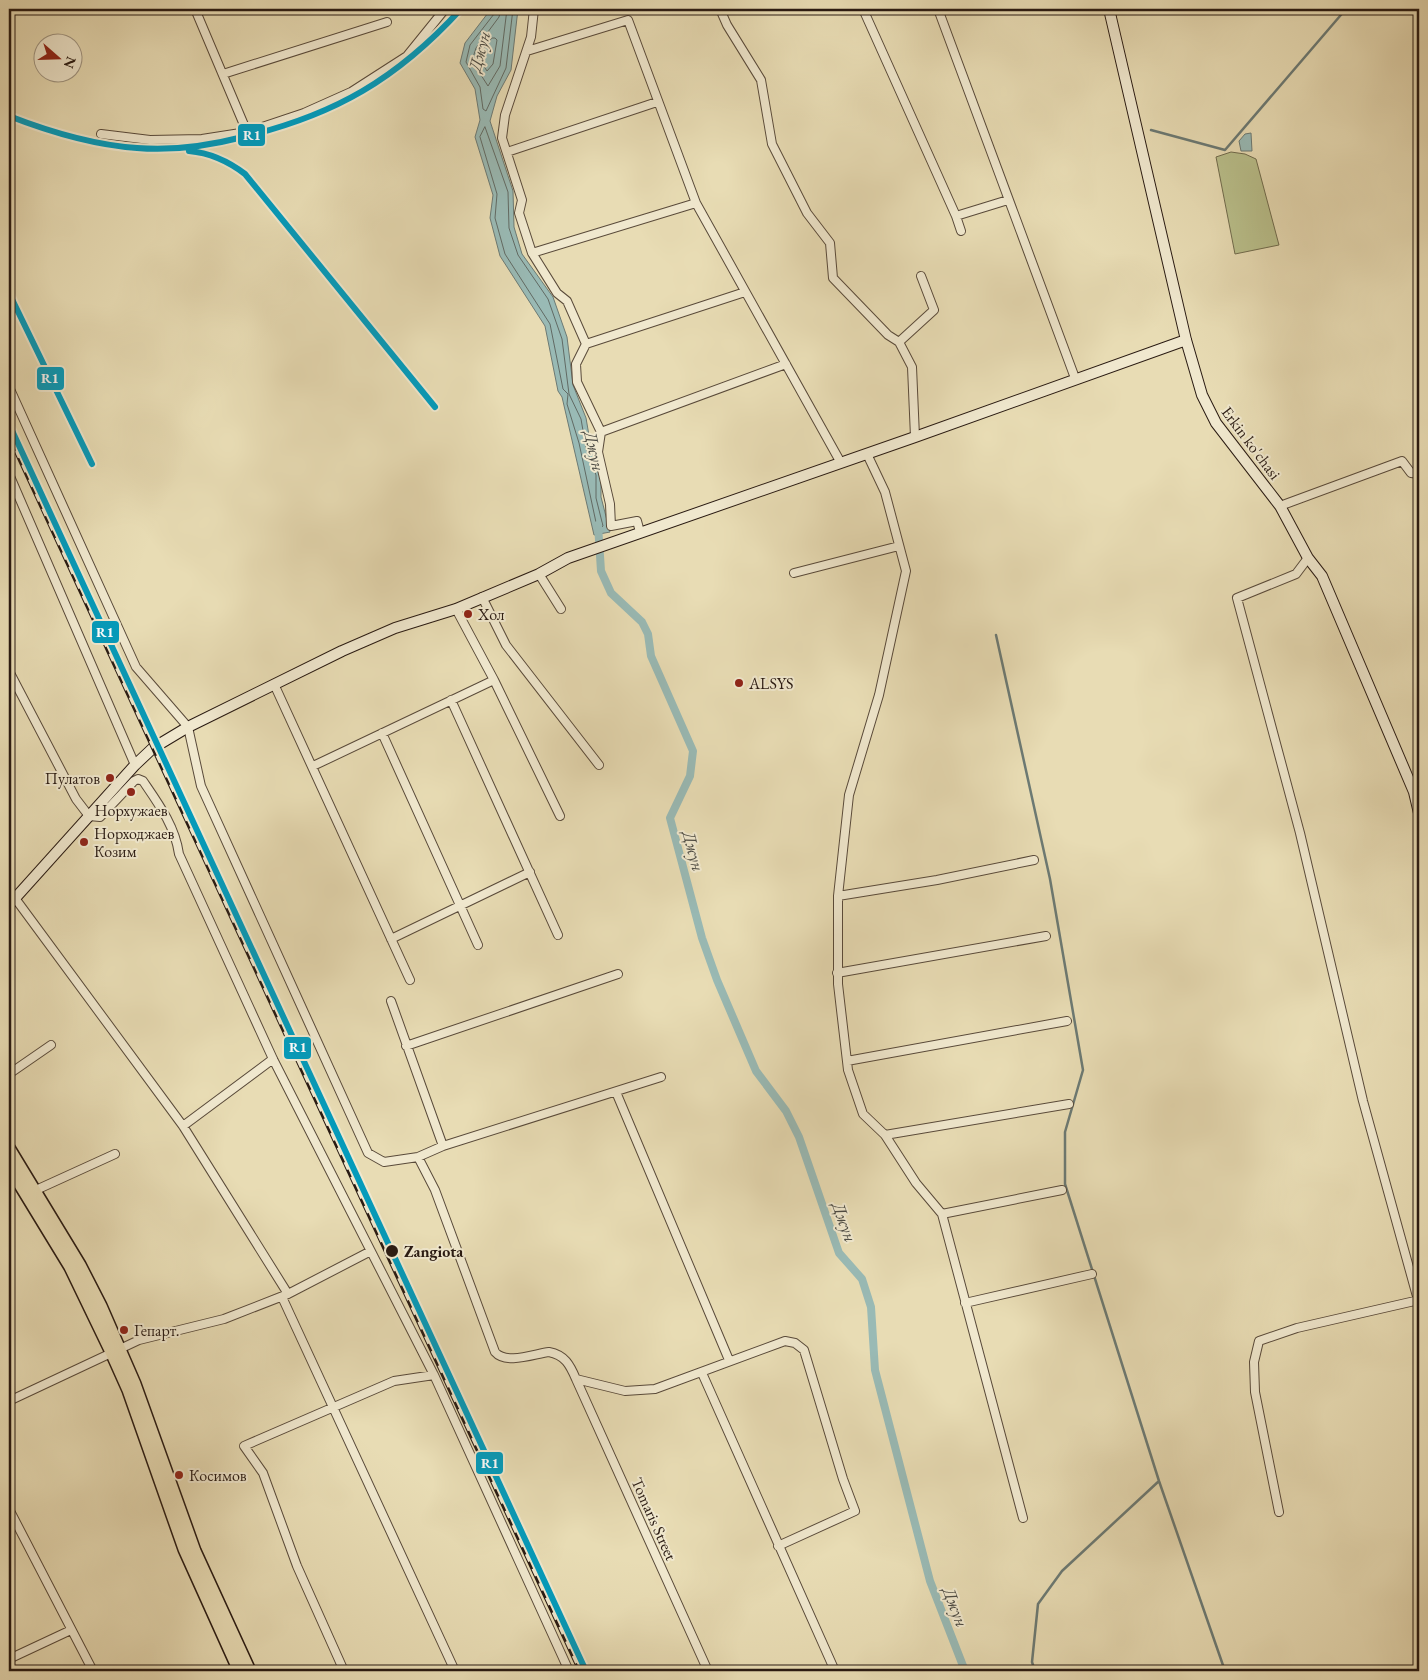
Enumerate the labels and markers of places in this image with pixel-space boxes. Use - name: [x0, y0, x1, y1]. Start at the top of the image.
- place label: Хол: [477, 604, 505, 625]
- marker: Хол: [462, 608, 474, 620]
- place label: ALSYS: [748, 673, 794, 694]
- marker: ALSYS: [733, 677, 745, 689]
- place label: Пулатов: [45, 768, 100, 789]
- marker: Пулатов: [104, 772, 116, 784]
- marker: Норхужаев: [125, 786, 137, 798]
- place label: Норхужаев: [95, 800, 168, 821]
- place label: Норходжаев Козим: [94, 823, 175, 862]
- marker: Норходжаев Козим: [78, 836, 90, 848]
- place label: Zangiota: [404, 1241, 464, 1262]
- marker: Zangiota: [384, 1243, 400, 1259]
- place label: Гепарт.: [134, 1320, 179, 1341]
- marker: Гепарт.: [118, 1324, 130, 1336]
- place label: Косимов: [189, 1465, 247, 1486]
- marker: Косимов: [173, 1469, 185, 1481]

